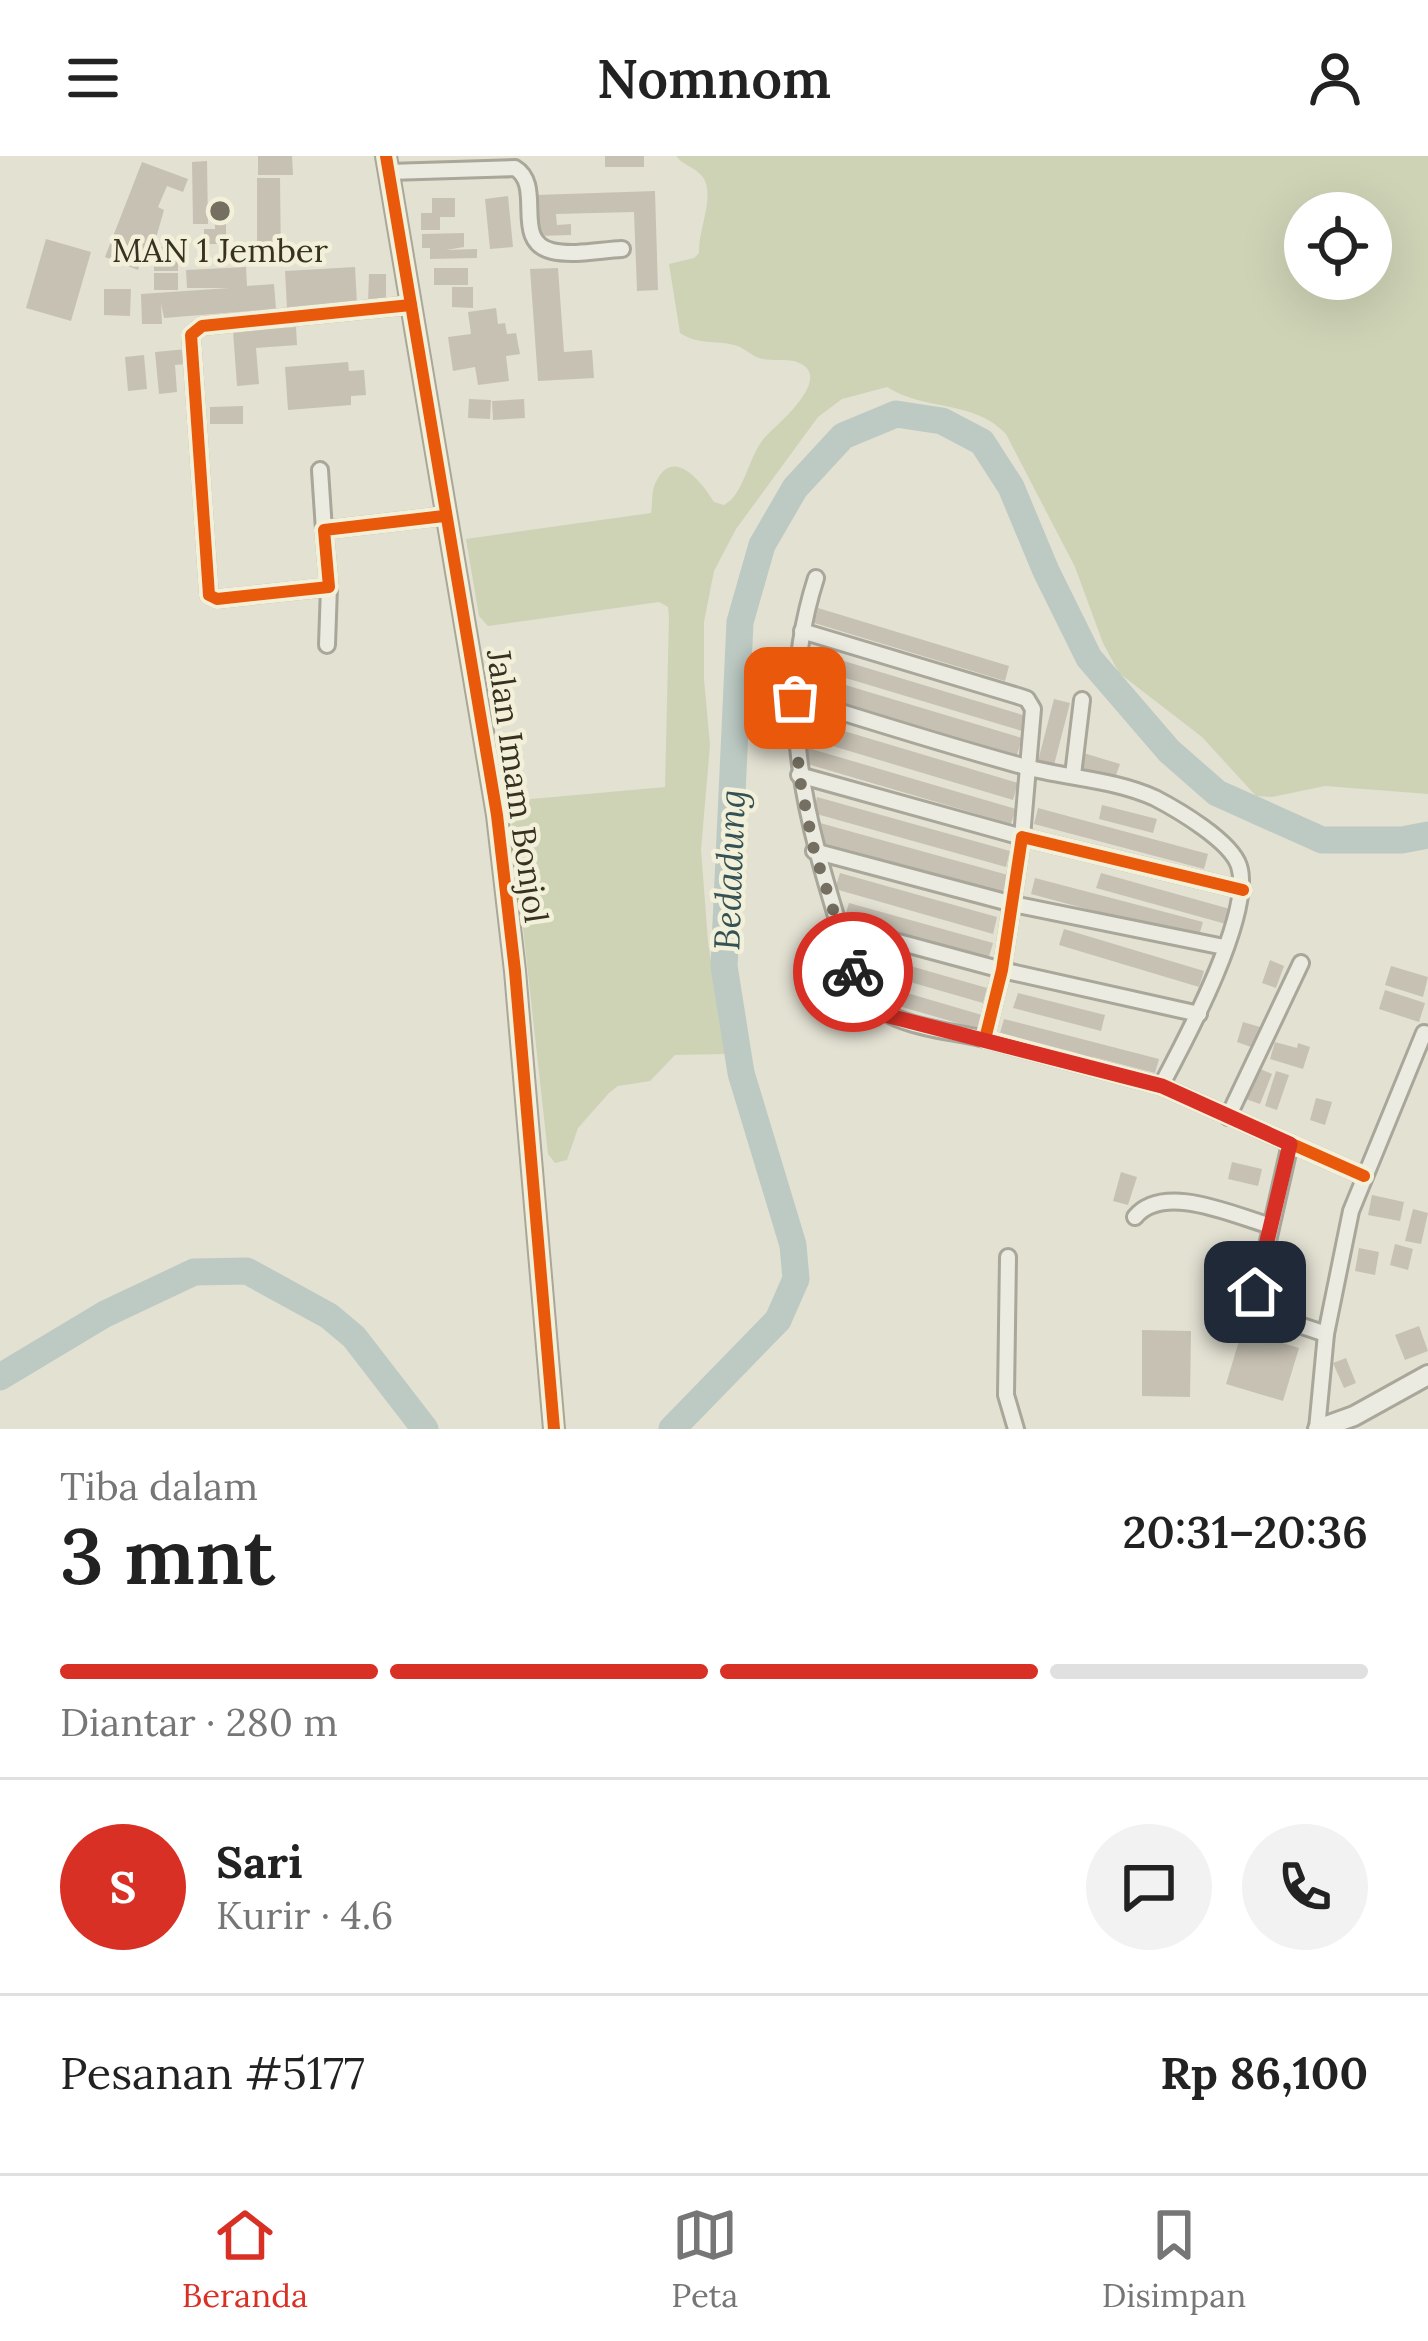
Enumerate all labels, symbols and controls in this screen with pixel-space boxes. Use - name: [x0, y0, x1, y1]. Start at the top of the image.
- text: Nomnom: [597, 44, 831, 113]
- icon: menu: [60, 45, 126, 111]
- icon: person: [1302, 45, 1368, 111]
- map controls: [1284, 192, 1392, 300]
- button: locate: [1284, 192, 1392, 300]
- marker: MAN 1 Jember: [207, 198, 233, 224]
- place label: MAN 1 Jember: [112, 229, 329, 271]
- street label: Jalan Imam Bonjol: [478, 646, 558, 925]
- pin: [744, 647, 846, 749]
- icon: bag: [762, 665, 828, 731]
- water label: Bedadung: [703, 789, 755, 951]
- courier: [793, 912, 913, 1032]
- icon: bike: [820, 939, 886, 1005]
- pin: [1204, 1241, 1306, 1343]
- icon: home: [1222, 1259, 1288, 1325]
- text: Tiba dalam: [60, 1461, 258, 1511]
- text: 20:31–20:36: [1123, 1503, 1368, 1560]
- text: 3 mnt: [60, 1506, 275, 1605]
- text: Diantar · 280 m: [60, 1697, 338, 1747]
- button: chat: [1086, 1824, 1212, 1950]
- button: phone: [1242, 1824, 1368, 1950]
- text: Sari: [216, 1833, 303, 1890]
- text: S: [110, 1858, 136, 1915]
- text: Kurir · 4.6: [216, 1890, 393, 1940]
- text: Pesanan #5177: [60, 2044, 365, 2101]
- text: Rp 86,100: [1160, 2044, 1368, 2101]
- tab: Beranda: [182, 2202, 308, 2316]
- tab: Peta: [671, 2202, 738, 2316]
- tab: Disimpan: [1102, 2202, 1246, 2316]

